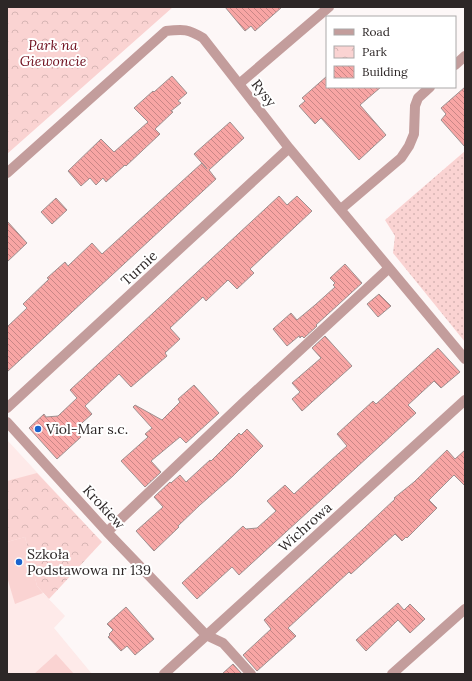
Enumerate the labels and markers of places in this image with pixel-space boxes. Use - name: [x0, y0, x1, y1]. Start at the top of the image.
- place label: Viol-Mar s.c.: [45, 420, 128, 438]
- marker: Viol-Mar s.c.: [33, 424, 43, 434]
- place label: Szkoła Podstawowa nr 139: [27, 545, 151, 579]
- marker: Szkoła Podstawowa nr 139: [14, 557, 24, 567]

